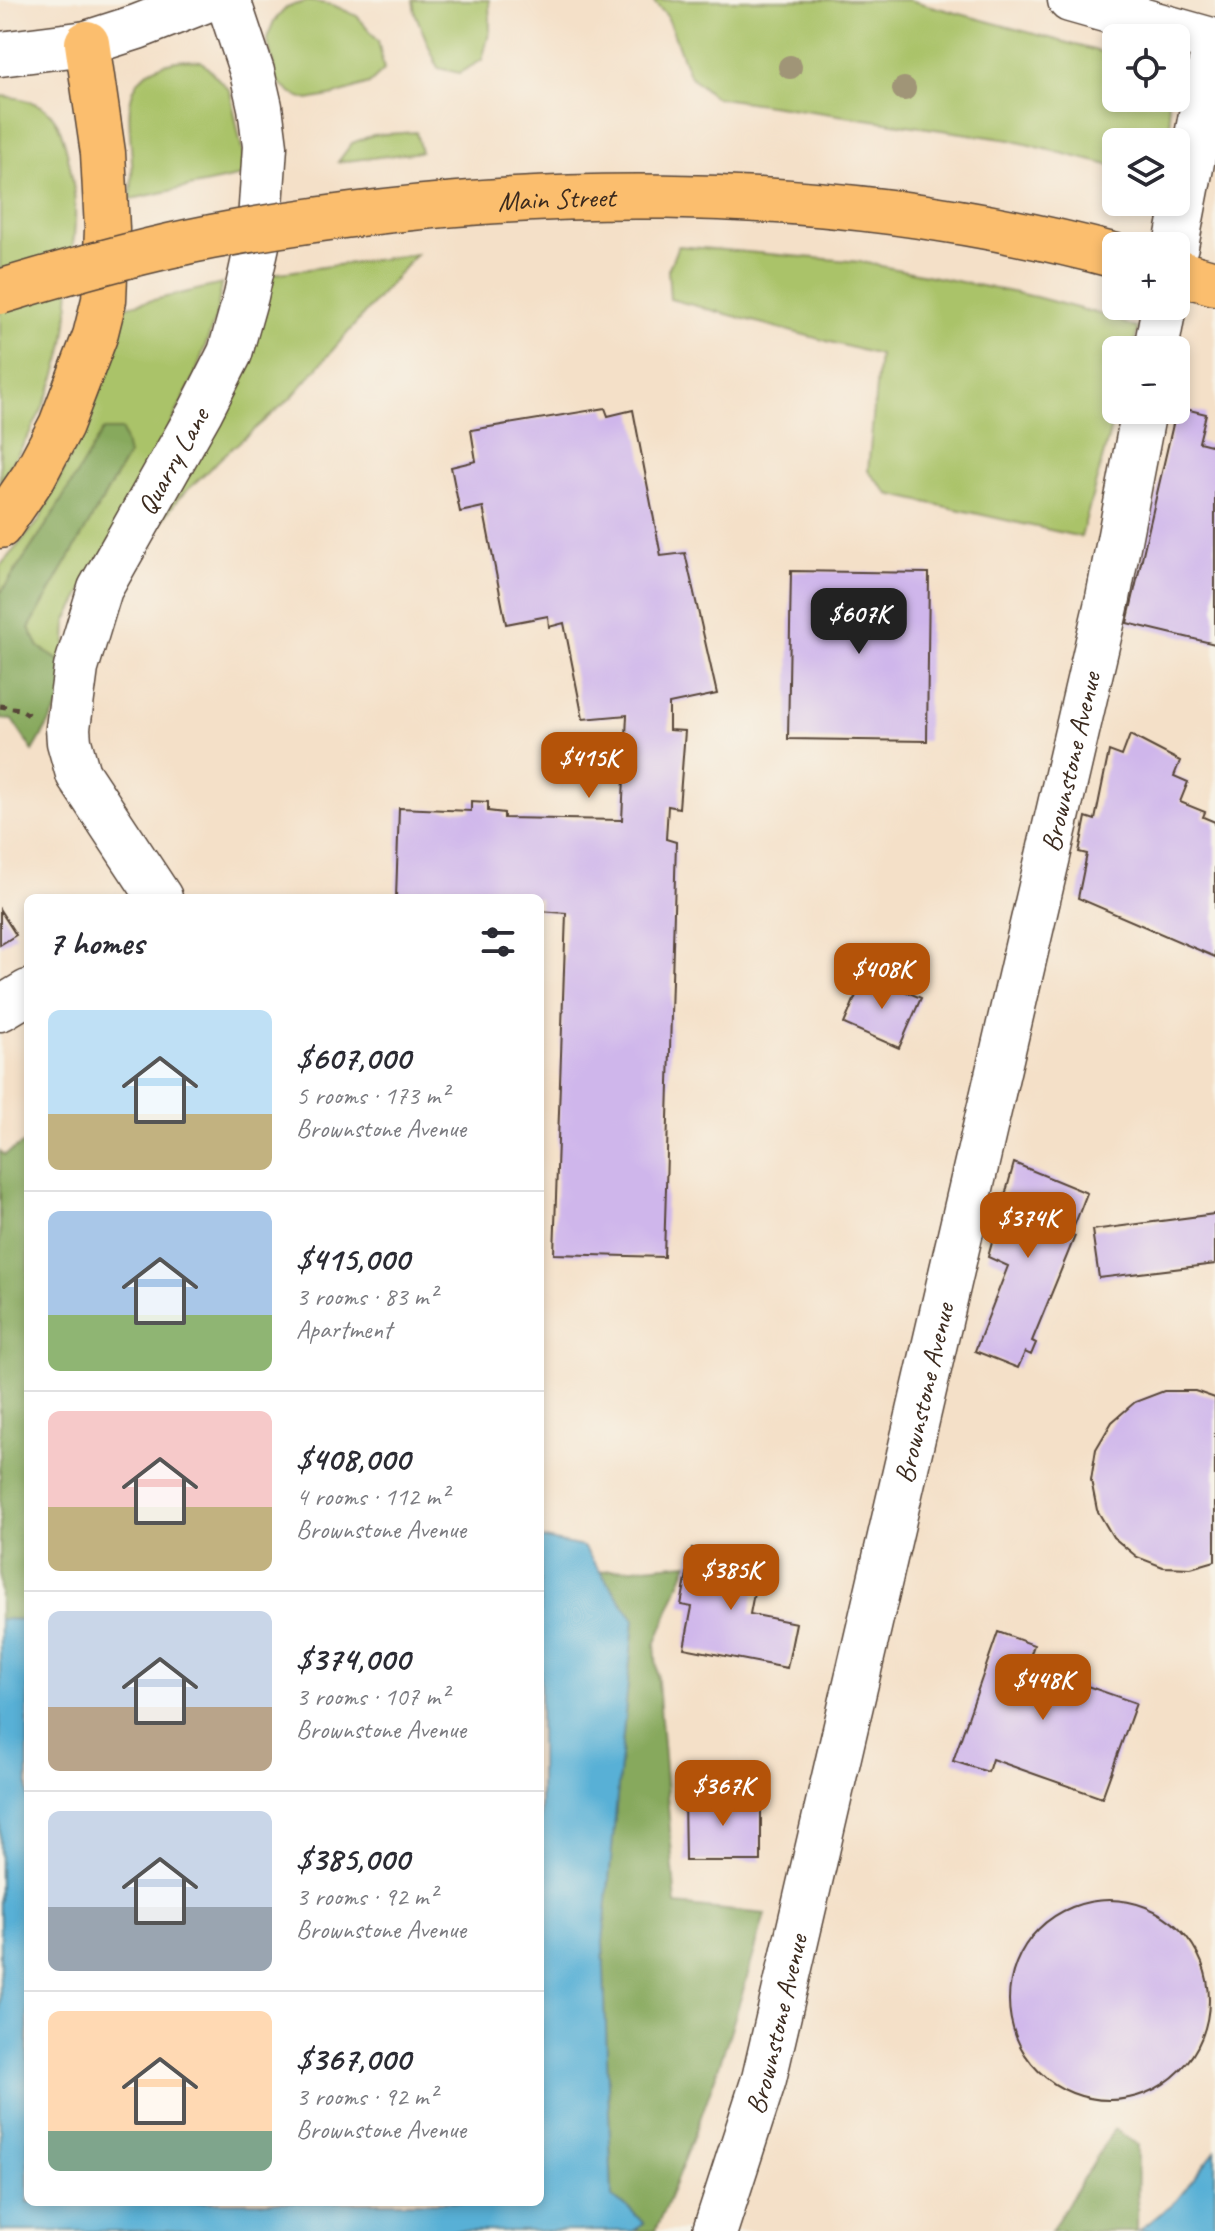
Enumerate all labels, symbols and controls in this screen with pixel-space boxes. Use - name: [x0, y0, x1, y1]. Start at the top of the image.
- map controls: [1102, 24, 1190, 424]
- button: locate: [1102, 24, 1190, 112]
- button: layers: [1102, 128, 1190, 216]
- street label: Main Street: [497, 179, 618, 218]
- button: +: [1102, 232, 1190, 320]
- button: −: [1102, 336, 1190, 424]
- street label: Quarry Lane: [128, 400, 217, 521]
- pin: $607K: [803, 588, 915, 656]
- text: $607K: [829, 597, 889, 630]
- street label: Brownstone Avenue: [1032, 667, 1108, 855]
- pin: $415K: [533, 732, 645, 800]
- text: $415K: [559, 741, 619, 774]
- icon: filters: [476, 920, 520, 964]
- text: 7 homes: [48, 921, 144, 964]
- pin: $408K: [826, 943, 938, 1011]
- text: $408K: [852, 952, 912, 985]
- text: $607,000: [296, 1036, 410, 1079]
- icon: home: [112, 1042, 208, 1138]
- text: 5 rooms · 173 m²: [296, 1079, 448, 1112]
- text: Brownstone Avenue: [296, 1112, 466, 1145]
- pin: $374K: [972, 1192, 1084, 1260]
- text: $374K: [998, 1201, 1058, 1234]
- text: $415,000: [296, 1237, 409, 1280]
- icon: home: [112, 1243, 208, 1339]
- text: 3 rooms · 83 m²: [296, 1280, 437, 1313]
- street label: Brownstone Avenue: [886, 1298, 962, 1486]
- text: Apartment: [296, 1313, 392, 1346]
- text: $408,000: [296, 1437, 410, 1480]
- icon: home: [112, 1443, 208, 1539]
- text: 4 rooms · 112 m²: [296, 1480, 448, 1513]
- text: Brownstone Avenue: [296, 1513, 466, 1546]
- pin: $385K: [675, 1544, 787, 1612]
- text: $385K: [701, 1553, 761, 1586]
- text: $374,000: [296, 1637, 410, 1680]
- icon: home: [112, 1643, 208, 1739]
- pin: $448K: [987, 1654, 1099, 1722]
- text: $448K: [1013, 1663, 1073, 1696]
- text: 3 rooms · 107 m²: [296, 1680, 448, 1713]
- text: Brownstone Avenue: [296, 1713, 466, 1746]
- pin: $367K: [667, 1760, 779, 1828]
- text: $367K: [693, 1769, 753, 1802]
- text: $385,000: [296, 1837, 409, 1880]
- icon: home: [112, 1843, 208, 1939]
- text: 3 rooms · 92 m²: [296, 1880, 437, 1913]
- text: Brownstone Avenue: [296, 1913, 466, 1946]
- street label: Brownstone Avenue: [737, 1929, 815, 2118]
- text: $367,000: [296, 2037, 410, 2080]
- icon: home: [112, 2043, 208, 2139]
- text: 3 rooms · 92 m²: [296, 2080, 437, 2113]
- text: Brownstone Avenue: [296, 2113, 466, 2146]

